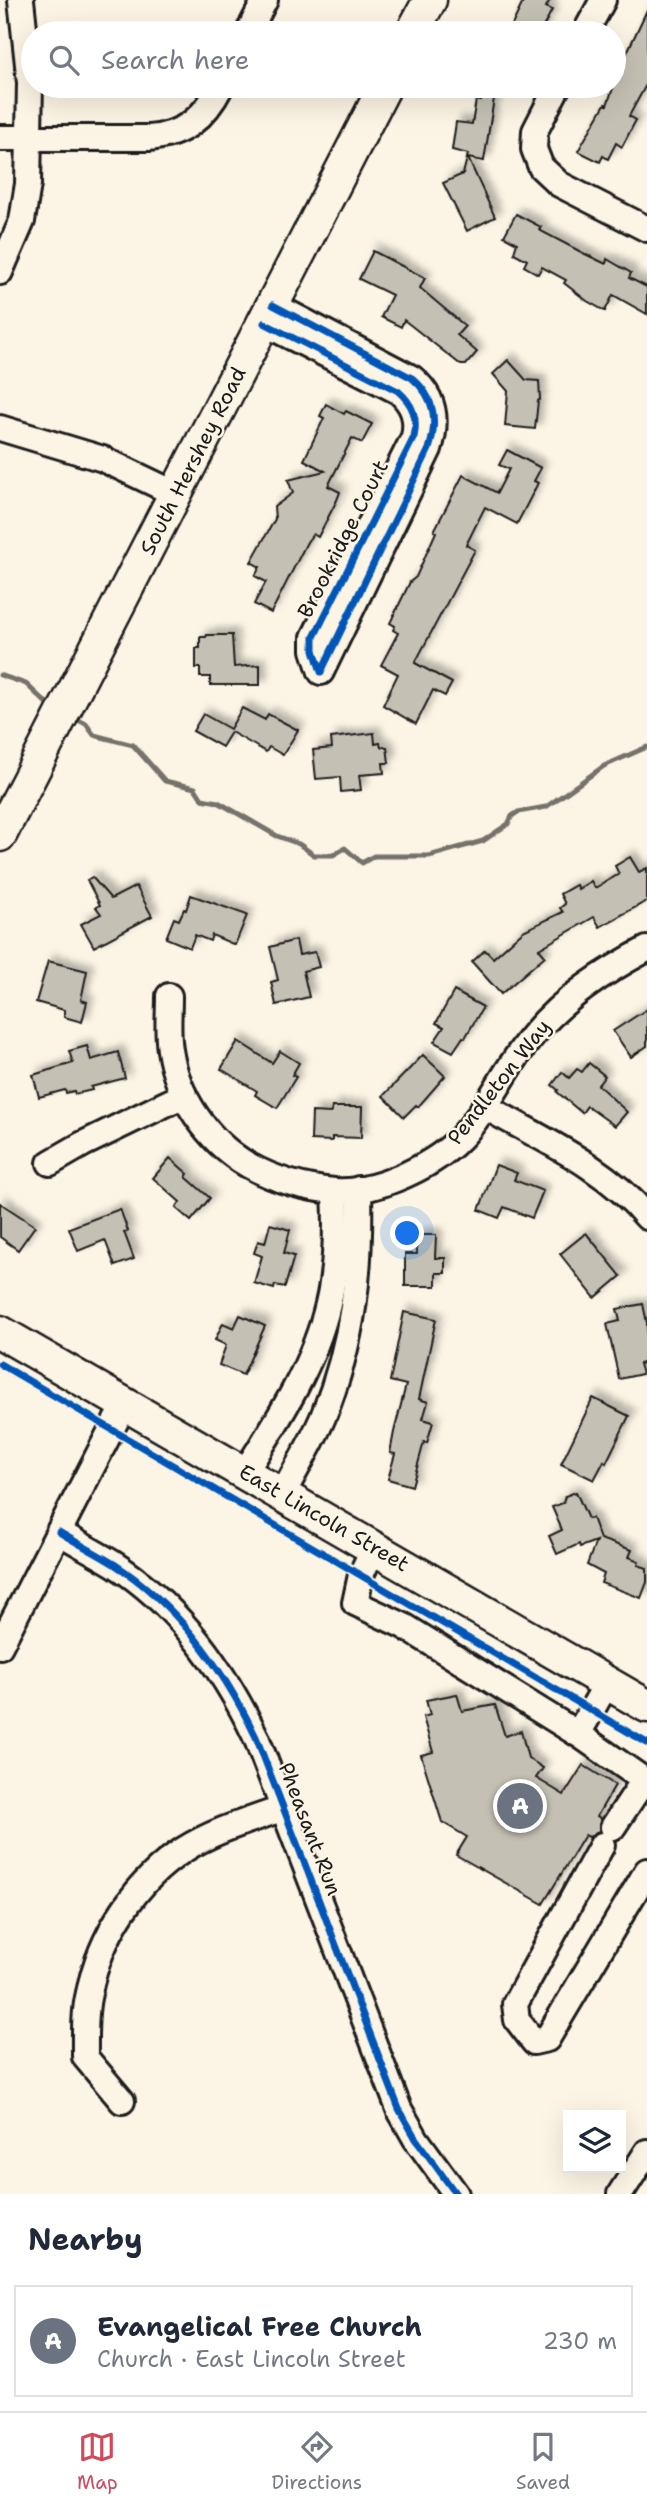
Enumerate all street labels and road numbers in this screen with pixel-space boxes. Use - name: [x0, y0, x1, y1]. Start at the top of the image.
- street label: South Hershey Road: [133, 362, 253, 560]
- street label: Brookridge Court: [291, 455, 395, 623]
- street label: Pendleton Way: [441, 1013, 557, 1151]
- street label: East Lincoln Street: [234, 1458, 414, 1578]
- street label: Pheasant Run: [272, 1758, 348, 1900]

